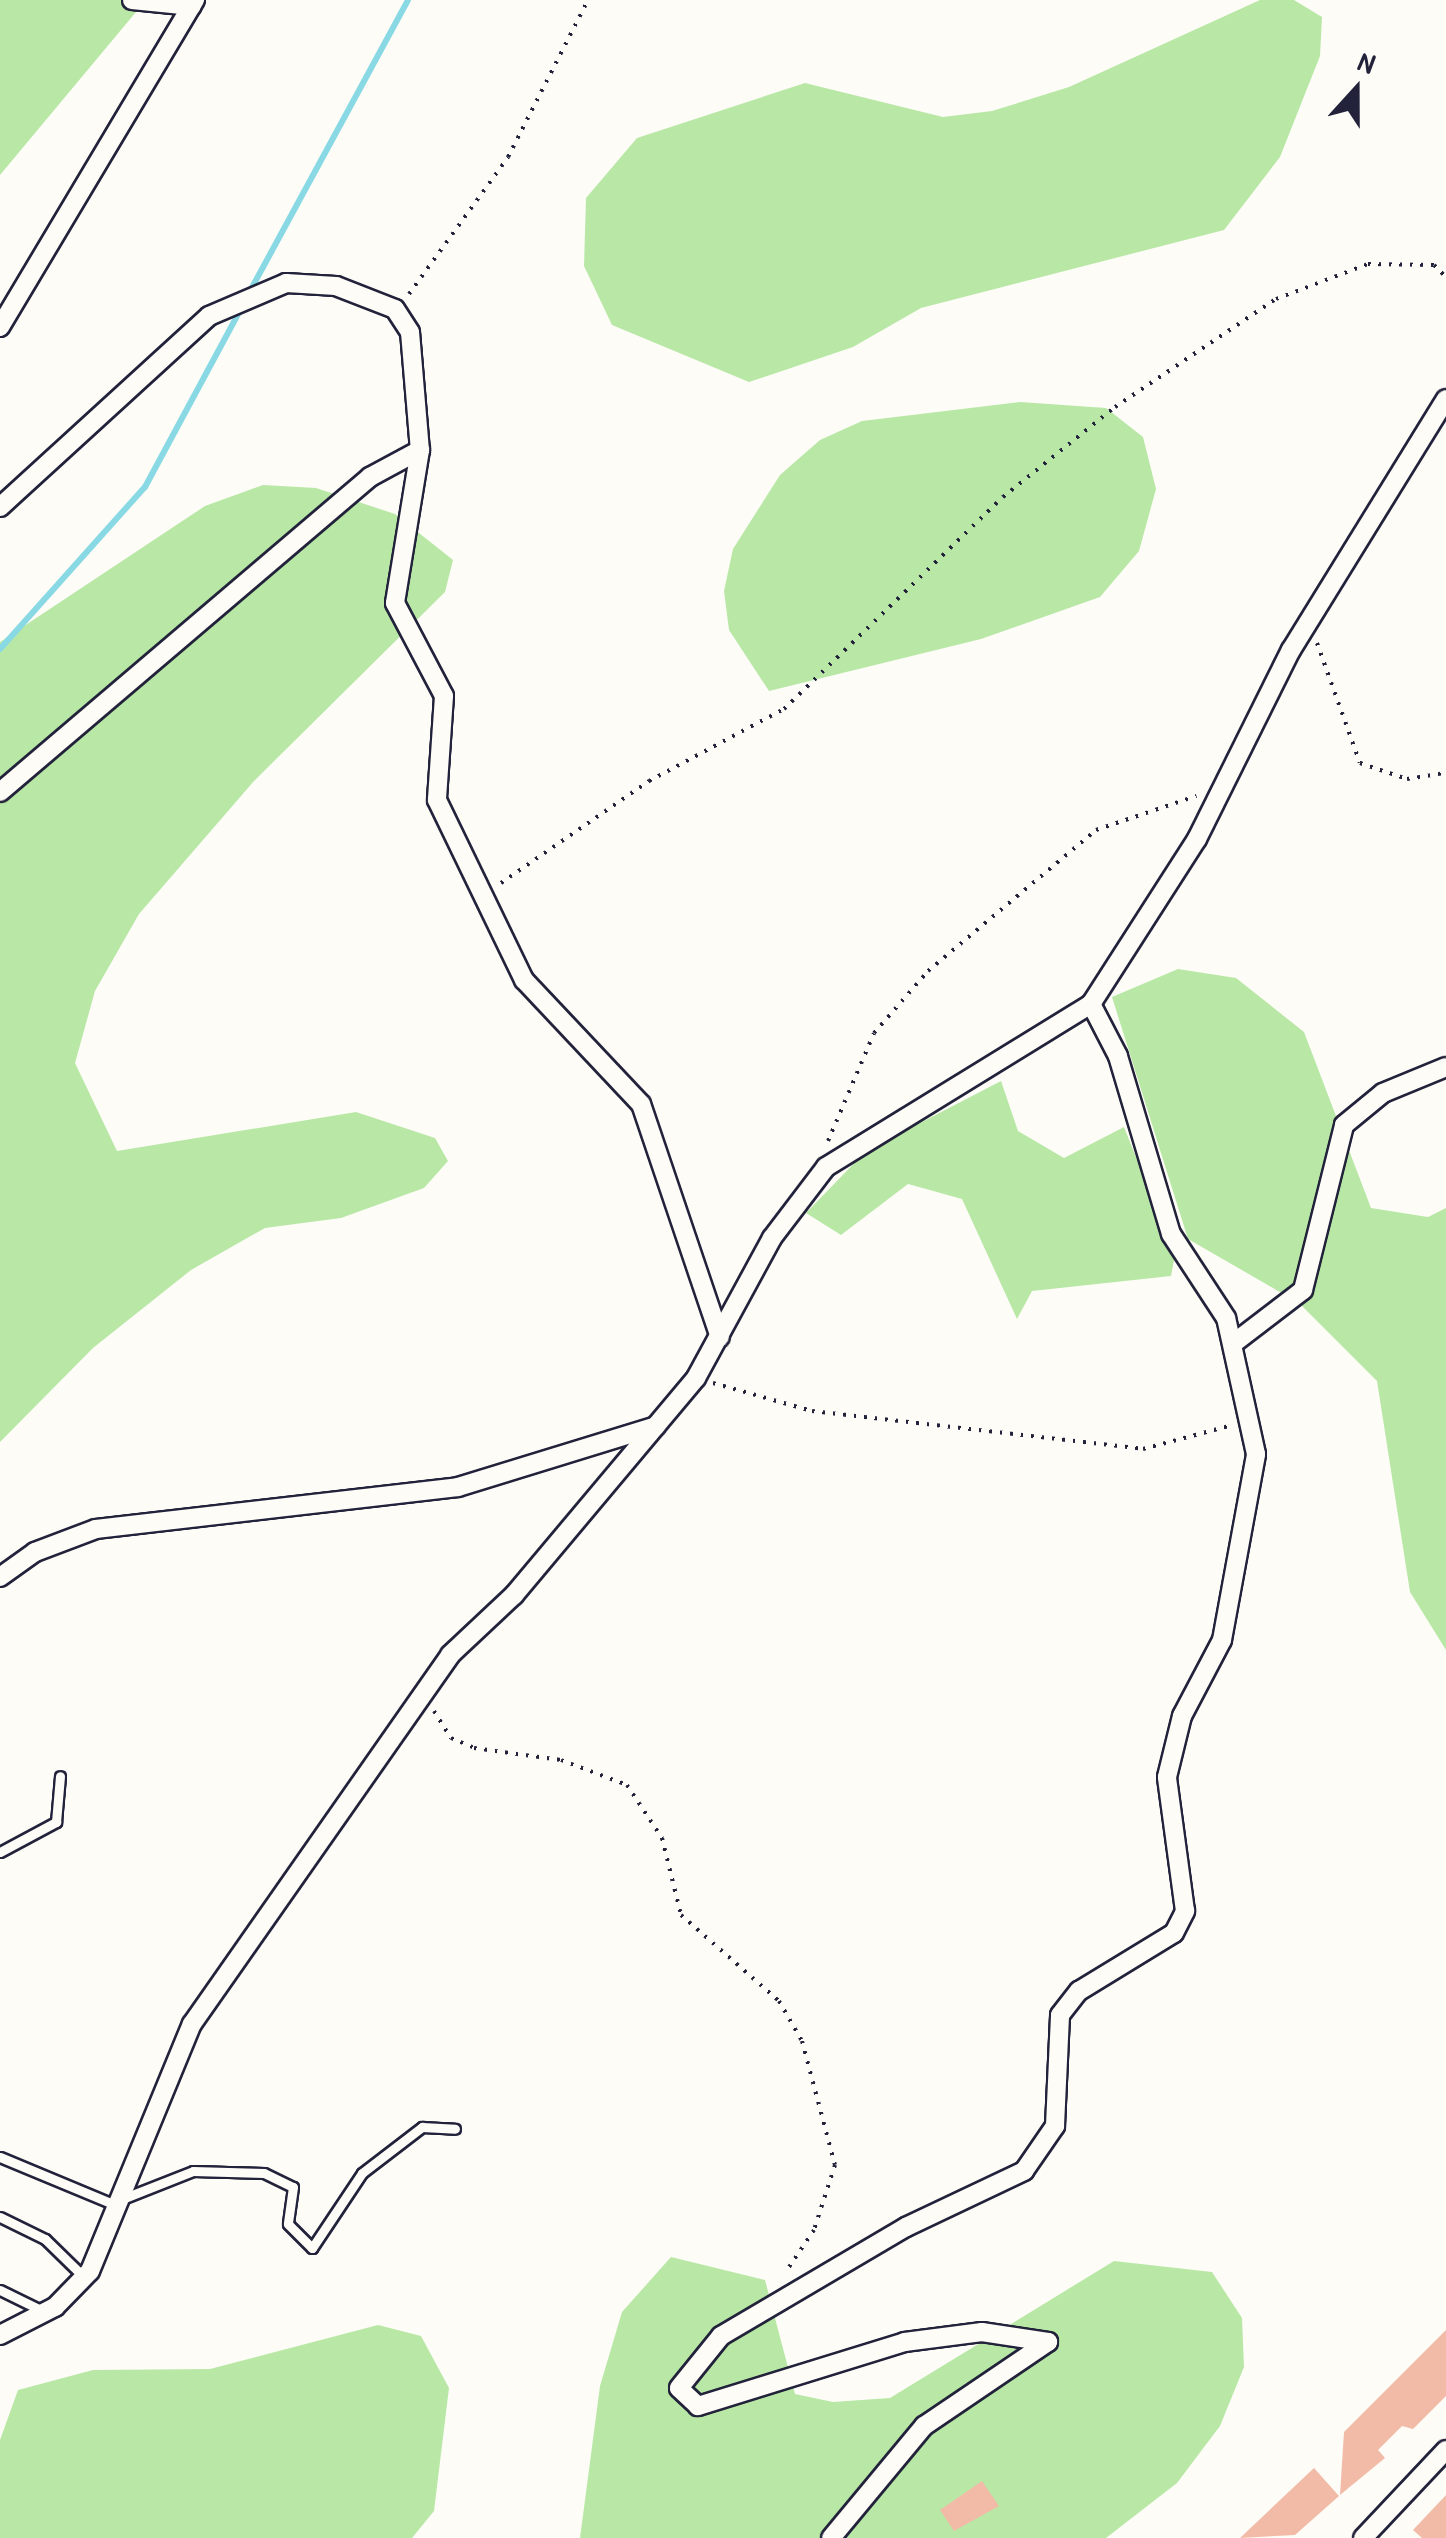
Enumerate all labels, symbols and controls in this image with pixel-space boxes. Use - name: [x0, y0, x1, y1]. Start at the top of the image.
- north arrow: [1306, 40, 1406, 140]
- text: N: [1353, 42, 1381, 82]

